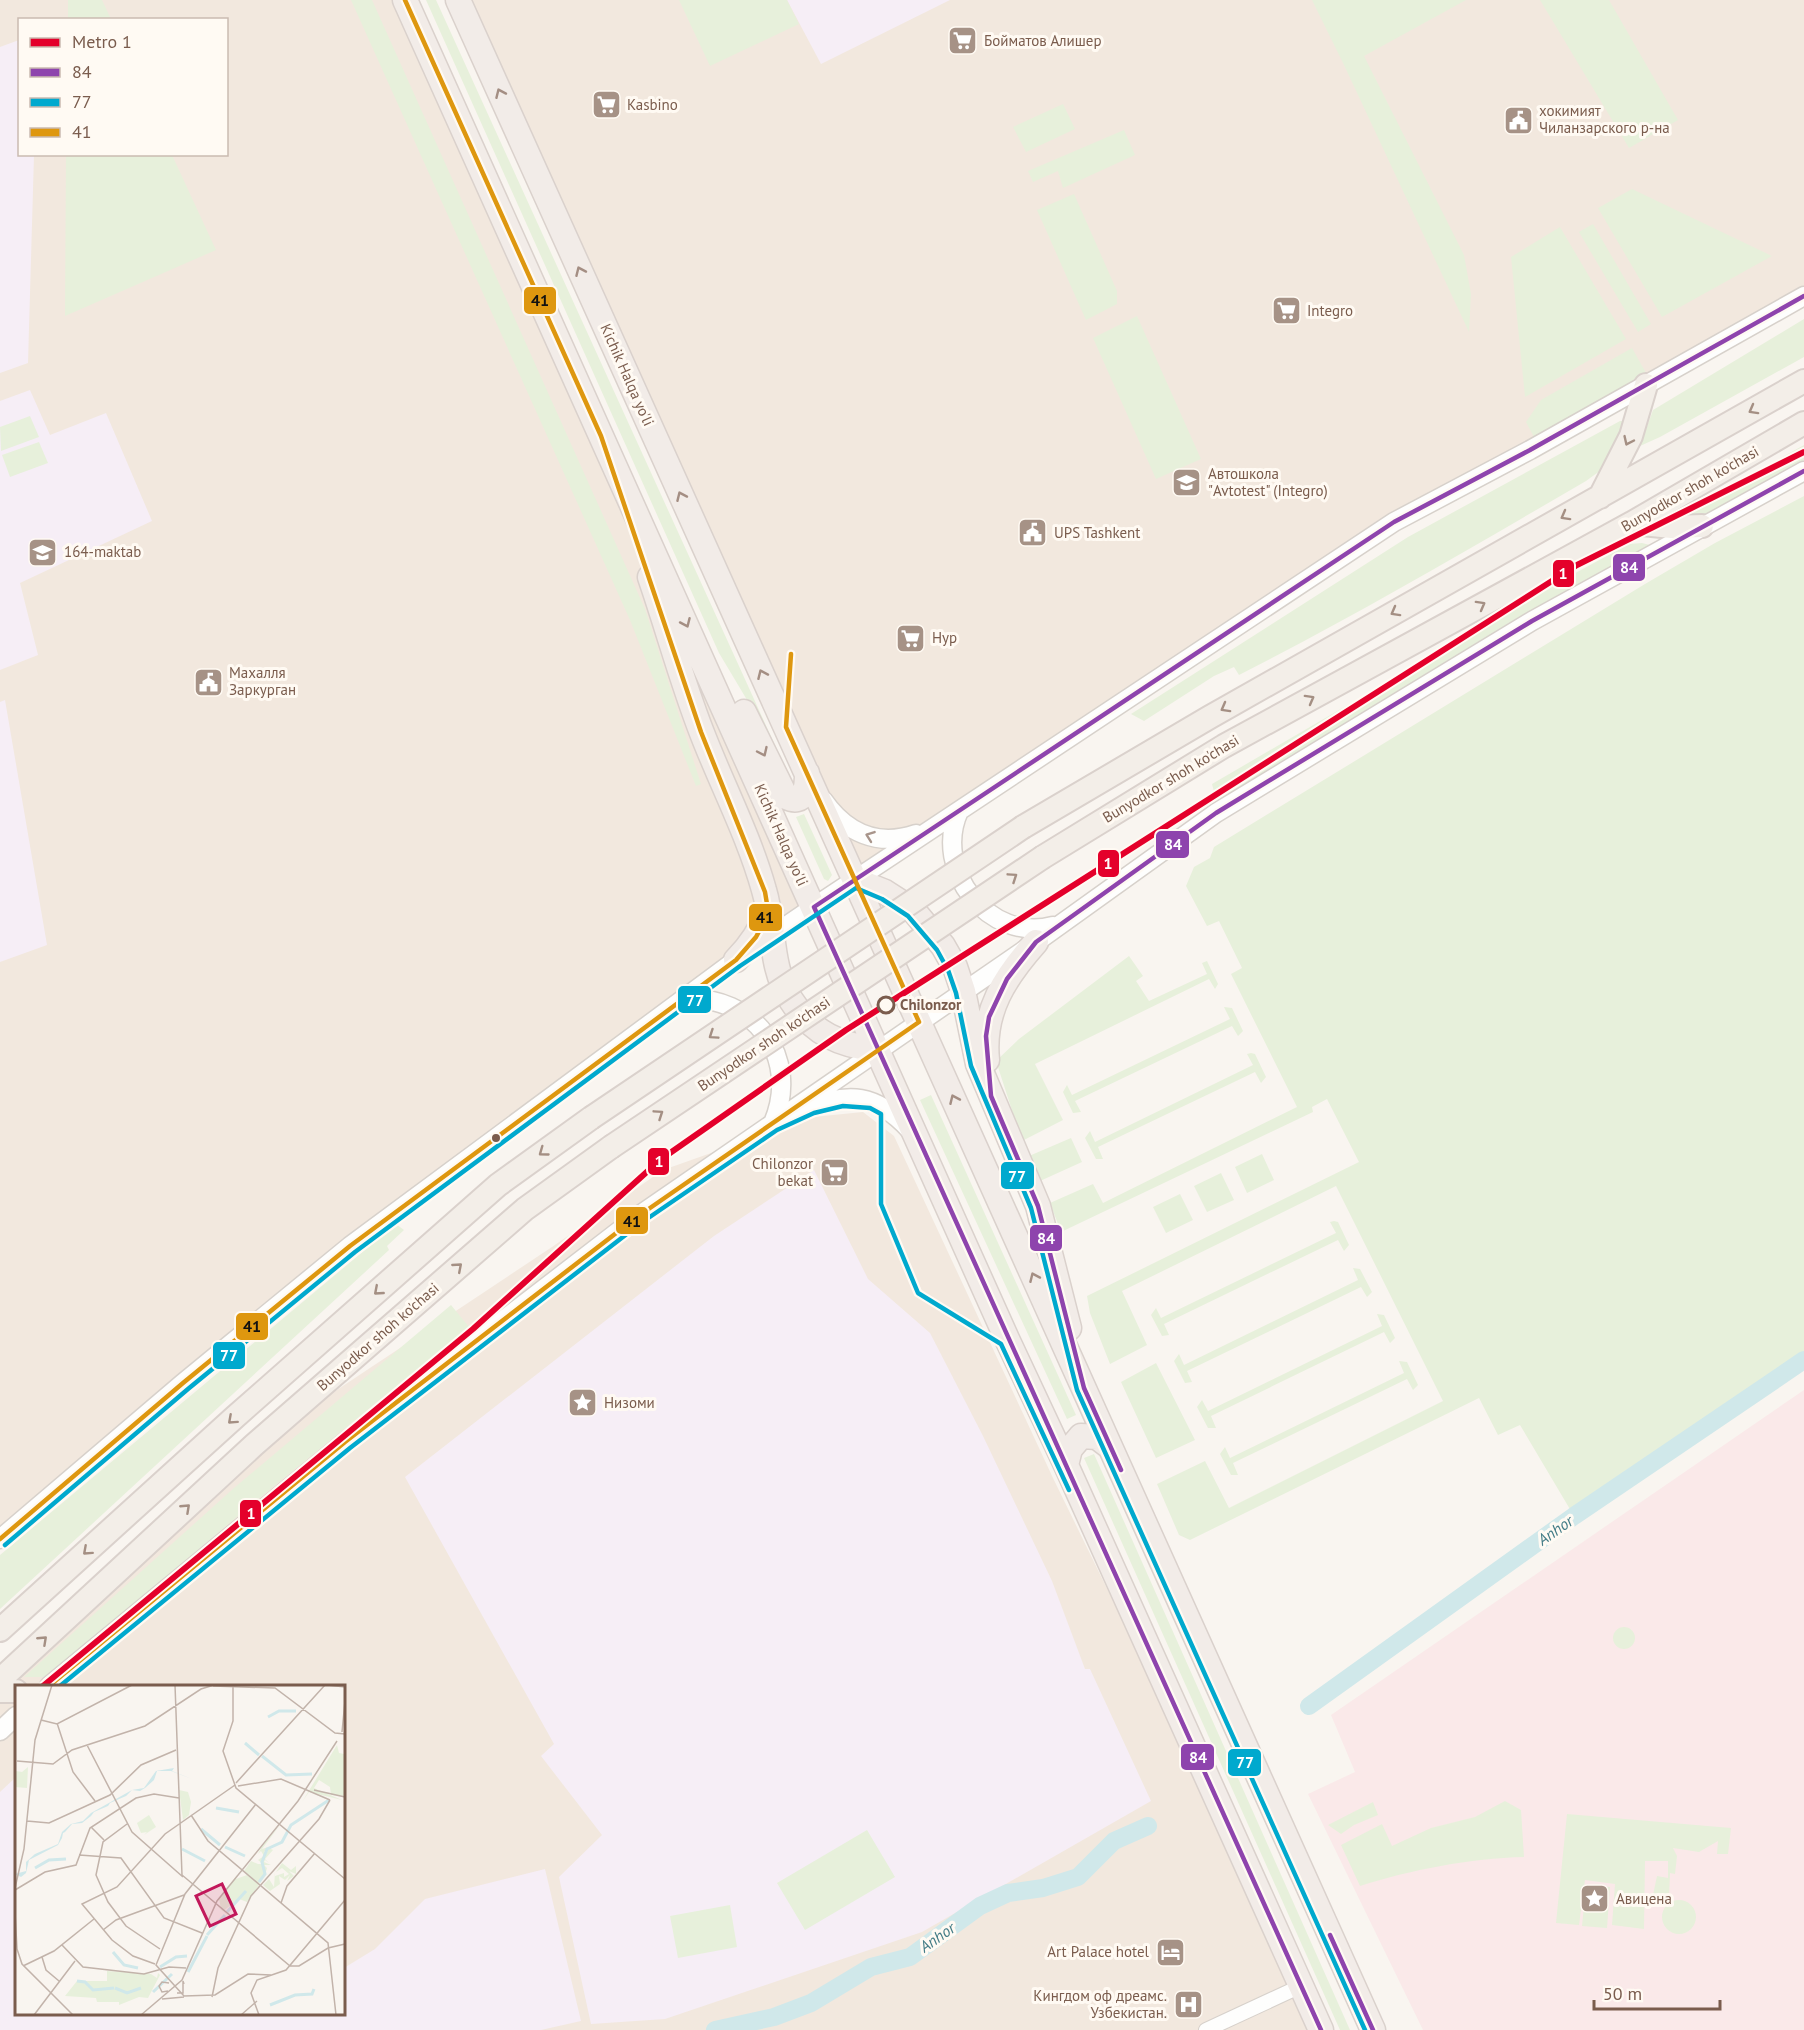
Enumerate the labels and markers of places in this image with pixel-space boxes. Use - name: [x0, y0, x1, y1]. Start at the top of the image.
- supermarket icon: Бойматов Алишер: [947, 25, 979, 57]
- place label: Бойматов Алишер: [984, 31, 1102, 50]
- supermarket icon: Kasbino: [590, 89, 622, 121]
- place label: Kasbino: [627, 95, 678, 114]
- place label: хокимият Чиланзарского р-на: [1539, 101, 1670, 137]
- public building icon: хокимият Чиланзарского р-на: [1502, 104, 1534, 136]
- supermarket icon: Integro: [1270, 295, 1302, 327]
- place label: Integro: [1307, 301, 1353, 320]
- place label: Автошкола "Avtotest" (Integro): [1208, 464, 1328, 500]
- school or university icon: Автошкола "Avtotest" (Integro): [1171, 467, 1203, 499]
- public building icon: UPS Tashkent: [1017, 517, 1049, 549]
- place label: UPS Tashkent: [1054, 523, 1140, 542]
- school or university icon: 164-maktab: [27, 536, 59, 568]
- place label: 164-maktab: [64, 542, 141, 561]
- supermarket icon: Нур: [895, 622, 927, 654]
- place label: Нур: [932, 628, 957, 647]
- place label: Махалля Заркурган: [229, 663, 296, 699]
- public building icon: Махалля Заркурган: [192, 666, 224, 698]
- place label: Chilonzor: [900, 995, 962, 1014]
- marker: Chilonzor: [877, 996, 895, 1014]
- unlabelled marker: [490, 1132, 502, 1144]
- place label: Chilonzor bekat: [752, 1154, 813, 1190]
- supermarket icon: Chilonzor bekat: [818, 1157, 850, 1189]
- place icon: Низоми: [567, 1387, 599, 1419]
- place label: Низоми: [604, 1393, 655, 1412]
- place icon: Авицена: [1579, 1883, 1611, 1915]
- place label: Авицена: [1616, 1889, 1672, 1908]
- hotel icon: Art Palace hotel: [1154, 1936, 1186, 1968]
- place label: Art Palace hotel: [1047, 1942, 1150, 1961]
- place label: Кингдом оф дреамс. Узбекистан.: [1033, 1986, 1167, 2022]
- hospital icon: Кингдом оф дреамс. Узбекистан.: [1172, 1989, 1204, 2021]

